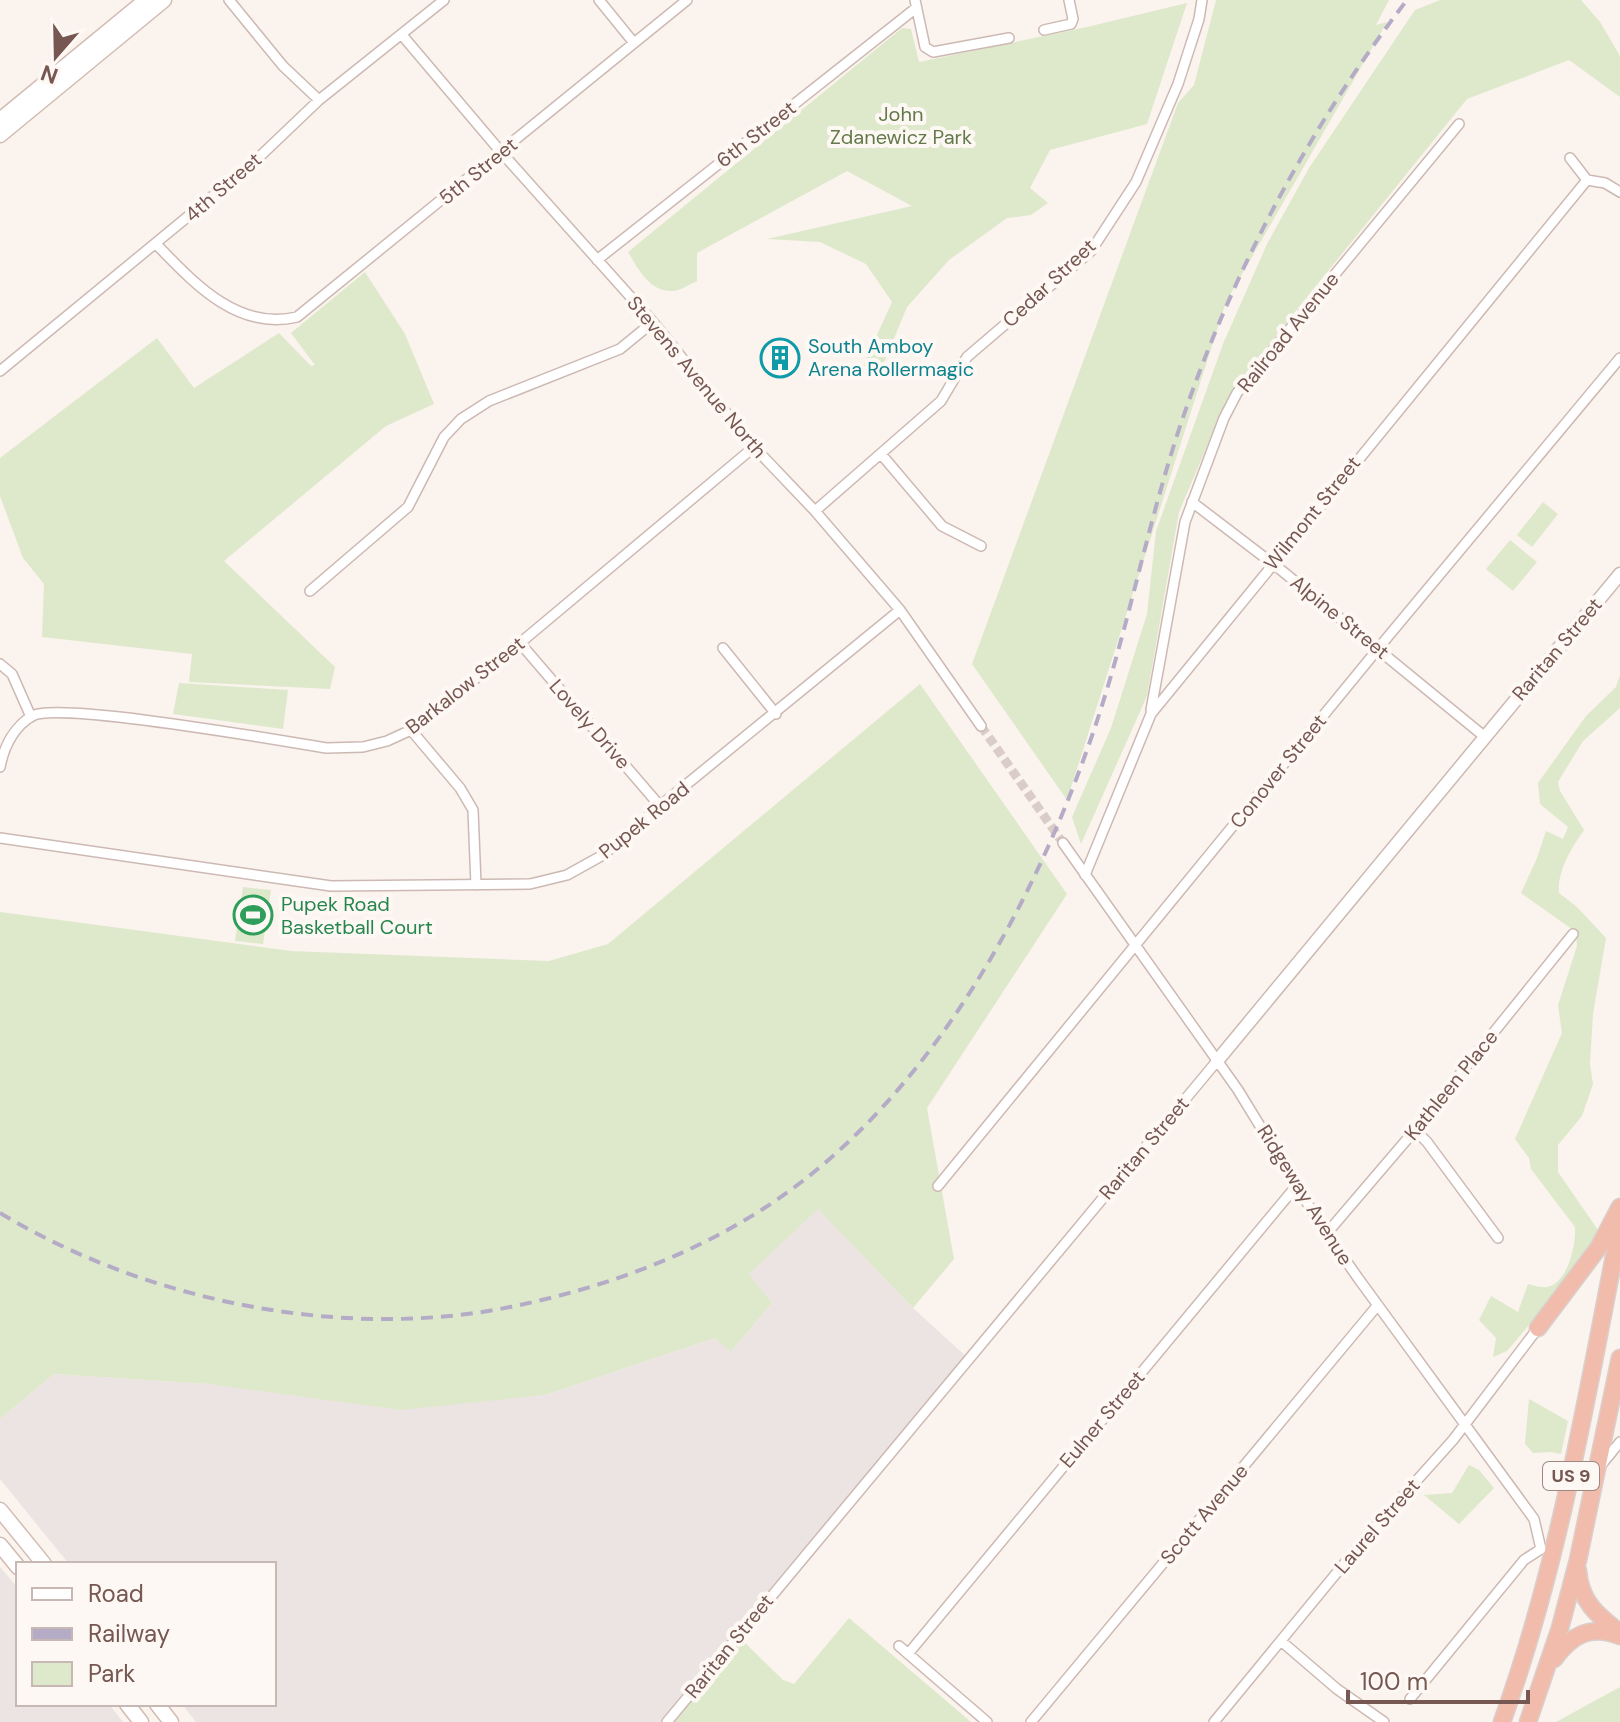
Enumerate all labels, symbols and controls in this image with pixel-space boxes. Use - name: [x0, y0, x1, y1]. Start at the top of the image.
- north arrow: [16, 16, 96, 96]
- text: N: [37, 58, 62, 91]
- street label: 6th Street: [711, 95, 801, 173]
- park label: John Zdanewicz Park: [830, 101, 972, 150]
- street label: 5th Street: [433, 131, 523, 211]
- street label: 4th Street: [179, 146, 267, 227]
- street label: Cedar Street: [997, 233, 1101, 333]
- street label: Railroad Avenue: [1232, 267, 1344, 397]
- street label: Stevens Avenue North: [621, 290, 773, 464]
- place label: South Amboy Arena Rollermagic: [808, 333, 974, 382]
- building icon: South Amboy Arena Rollermagic: [759, 337, 801, 379]
- street label: Wilmont Street: [1258, 450, 1366, 575]
- street label: Alpine Street: [1285, 569, 1395, 665]
- street label: Raritan Street: [1506, 592, 1608, 706]
- street label: Barkalow Street: [400, 630, 530, 740]
- street label: Lovely Drive: [544, 674, 636, 774]
- street label: Conover Street: [1224, 708, 1332, 834]
- street label: Pupek Road: [594, 776, 694, 864]
- place label: Pupek Road Basketball Court: [281, 891, 433, 940]
- sports icon: Pupek Road Basketball Court: [232, 894, 274, 936]
- street label: Kathleen Place: [1398, 1024, 1504, 1146]
- street label: Raritan Street: [1093, 1091, 1195, 1205]
- street label: Ridgeway Avenue: [1251, 1120, 1359, 1270]
- street label: Eulner Street: [1054, 1365, 1150, 1473]
- street label: Scott Avenue: [1154, 1458, 1254, 1570]
- road number: US 9: [1543, 1462, 1599, 1490]
- street label: Laurel Street: [1329, 1473, 1426, 1579]
- legend: [16, 1562, 276, 1706]
- text: Road: [88, 1578, 144, 1609]
- street label: Raritan Street: [679, 1588, 779, 1703]
- text: Railway: [88, 1618, 170, 1649]
- scale bar: [1348, 1654, 1528, 1704]
- text: Park: [88, 1658, 135, 1689]
- text: 100 m: [1360, 1666, 1428, 1697]

